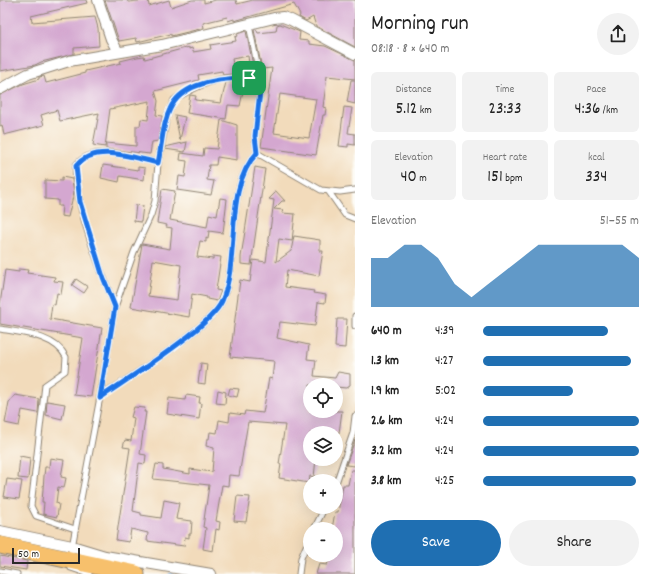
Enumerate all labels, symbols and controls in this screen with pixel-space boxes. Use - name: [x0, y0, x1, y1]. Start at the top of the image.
- text: Morning run: [371, 9, 469, 40]
- button: share: [597, 13, 639, 55]
- text: 08:18 · 8 × 640 m: [371, 40, 449, 59]
- pin: [232, 61, 266, 95]
- icon: arrive: [238, 67, 260, 89]
- text: Distance: [396, 82, 432, 98]
- text: Time: [496, 82, 514, 98]
- text: Pace: [587, 82, 606, 98]
- text: 5.12: [395, 98, 417, 122]
- text: 23:33: [489, 98, 521, 122]
- text: 4:36: [575, 98, 600, 122]
- text: km: [417, 103, 432, 119]
- text: /km: [600, 103, 618, 119]
- text: Elevation: [395, 150, 433, 166]
- text: Heart rate: [483, 150, 527, 166]
- text: kcal: [588, 150, 605, 166]
- text: 40: [400, 166, 417, 190]
- text: 151: [487, 166, 503, 190]
- text: 334: [585, 166, 607, 190]
- text: m: [417, 171, 427, 187]
- text: bpm: [503, 171, 523, 187]
- text: Elevation: [371, 212, 416, 231]
- text: 51–55 m: [600, 212, 639, 231]
- text: 640 m: [371, 322, 402, 341]
- text: 4:39: [435, 322, 454, 341]
- text: 1.3 km: [371, 352, 399, 371]
- text: 4:27: [435, 352, 453, 371]
- map controls: [303, 378, 343, 562]
- button: locate: [303, 378, 343, 418]
- text: 1.9 km: [371, 382, 399, 401]
- text: 5:02: [435, 382, 456, 401]
- text: 2.6 km: [371, 412, 402, 431]
- text: 4:24: [435, 412, 454, 431]
- button: layers: [303, 426, 343, 466]
- text: 3.2 km: [371, 442, 402, 461]
- text: 4:24: [435, 442, 454, 461]
- text: 3.8 km: [371, 472, 401, 491]
- text: 4:25: [435, 472, 454, 491]
- button: +: [303, 474, 343, 514]
- button: Save: [371, 520, 501, 566]
- button: Share: [509, 520, 639, 566]
- button: −: [303, 522, 343, 562]
- scale bar: [12, 546, 80, 565]
- text: 50 m: [18, 547, 39, 563]

